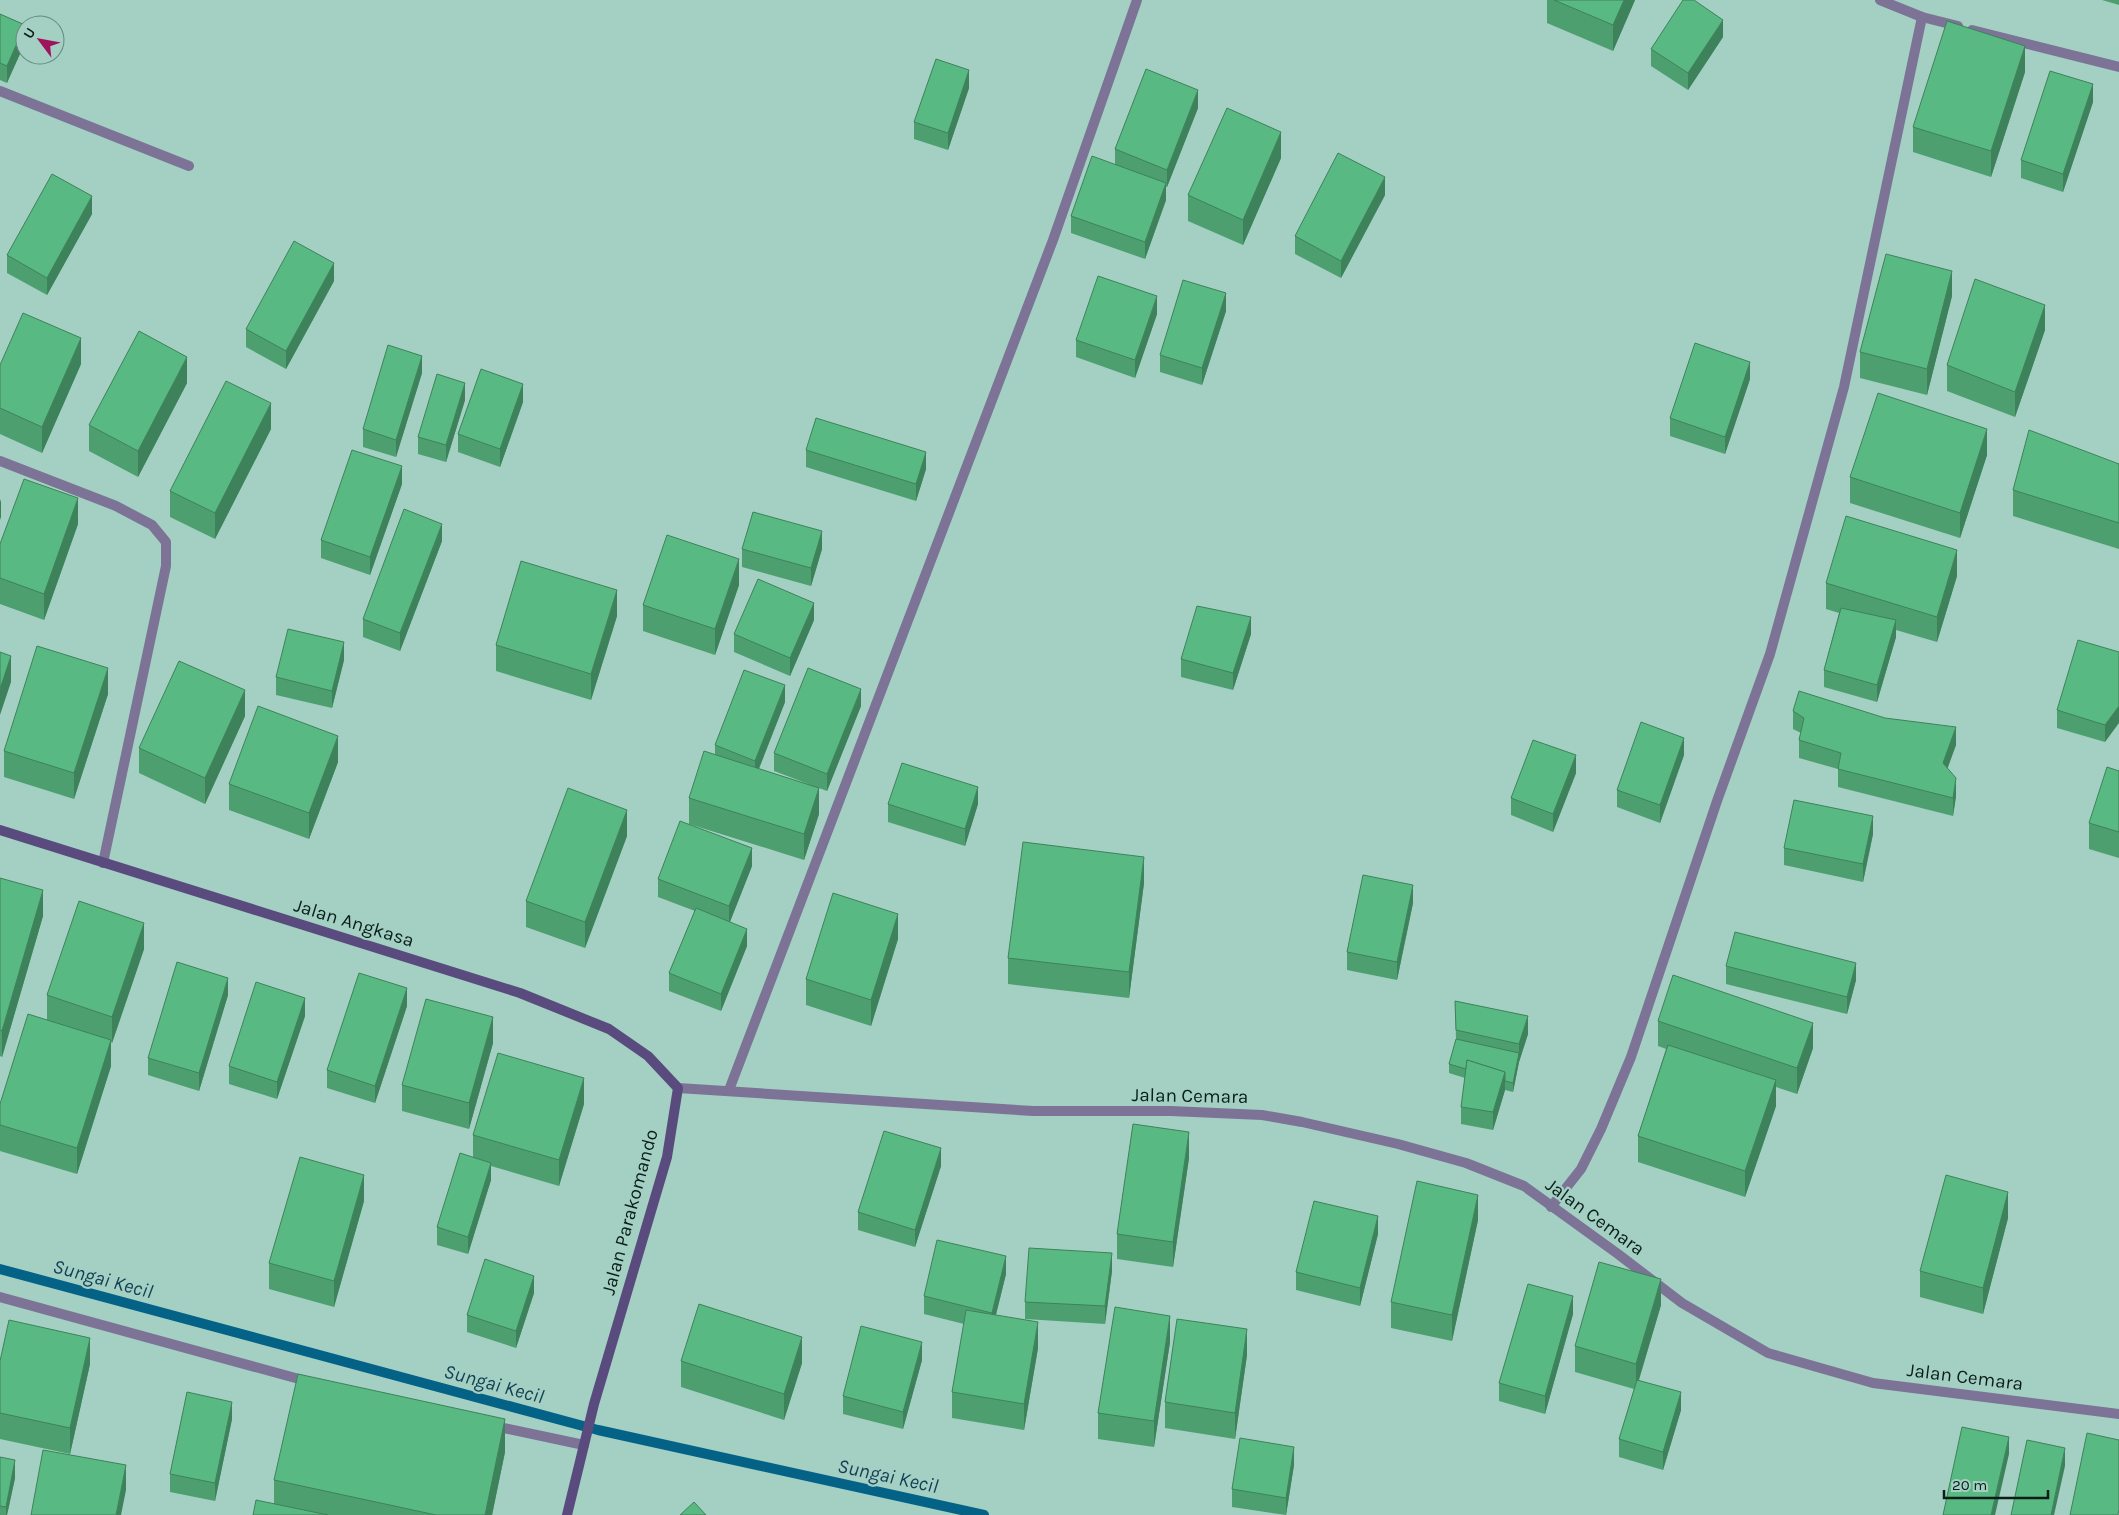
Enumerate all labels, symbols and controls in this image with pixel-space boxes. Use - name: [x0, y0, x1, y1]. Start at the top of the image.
- north arrow: [15, 15, 65, 65]
- text: U: [20, 25, 39, 42]
- street label: Jalan Angkasa: [291, 894, 417, 952]
- street label: Jalan Cemara: [1131, 1084, 1249, 1108]
- street label: Jalan Parakomando: [597, 1127, 663, 1297]
- street label: Jalan Cemara: [1541, 1174, 1649, 1260]
- water label: Sungai Kecil: [51, 1255, 155, 1303]
- street label: Jalan Cemara: [1906, 1359, 2024, 1395]
- water label: Sungai Kecil: [442, 1360, 546, 1408]
- water label: Sungai Kecil: [836, 1454, 940, 1498]
- scale bar: [1944, 1468, 2048, 1500]
- text: 20 m: [1952, 1476, 1987, 1494]

